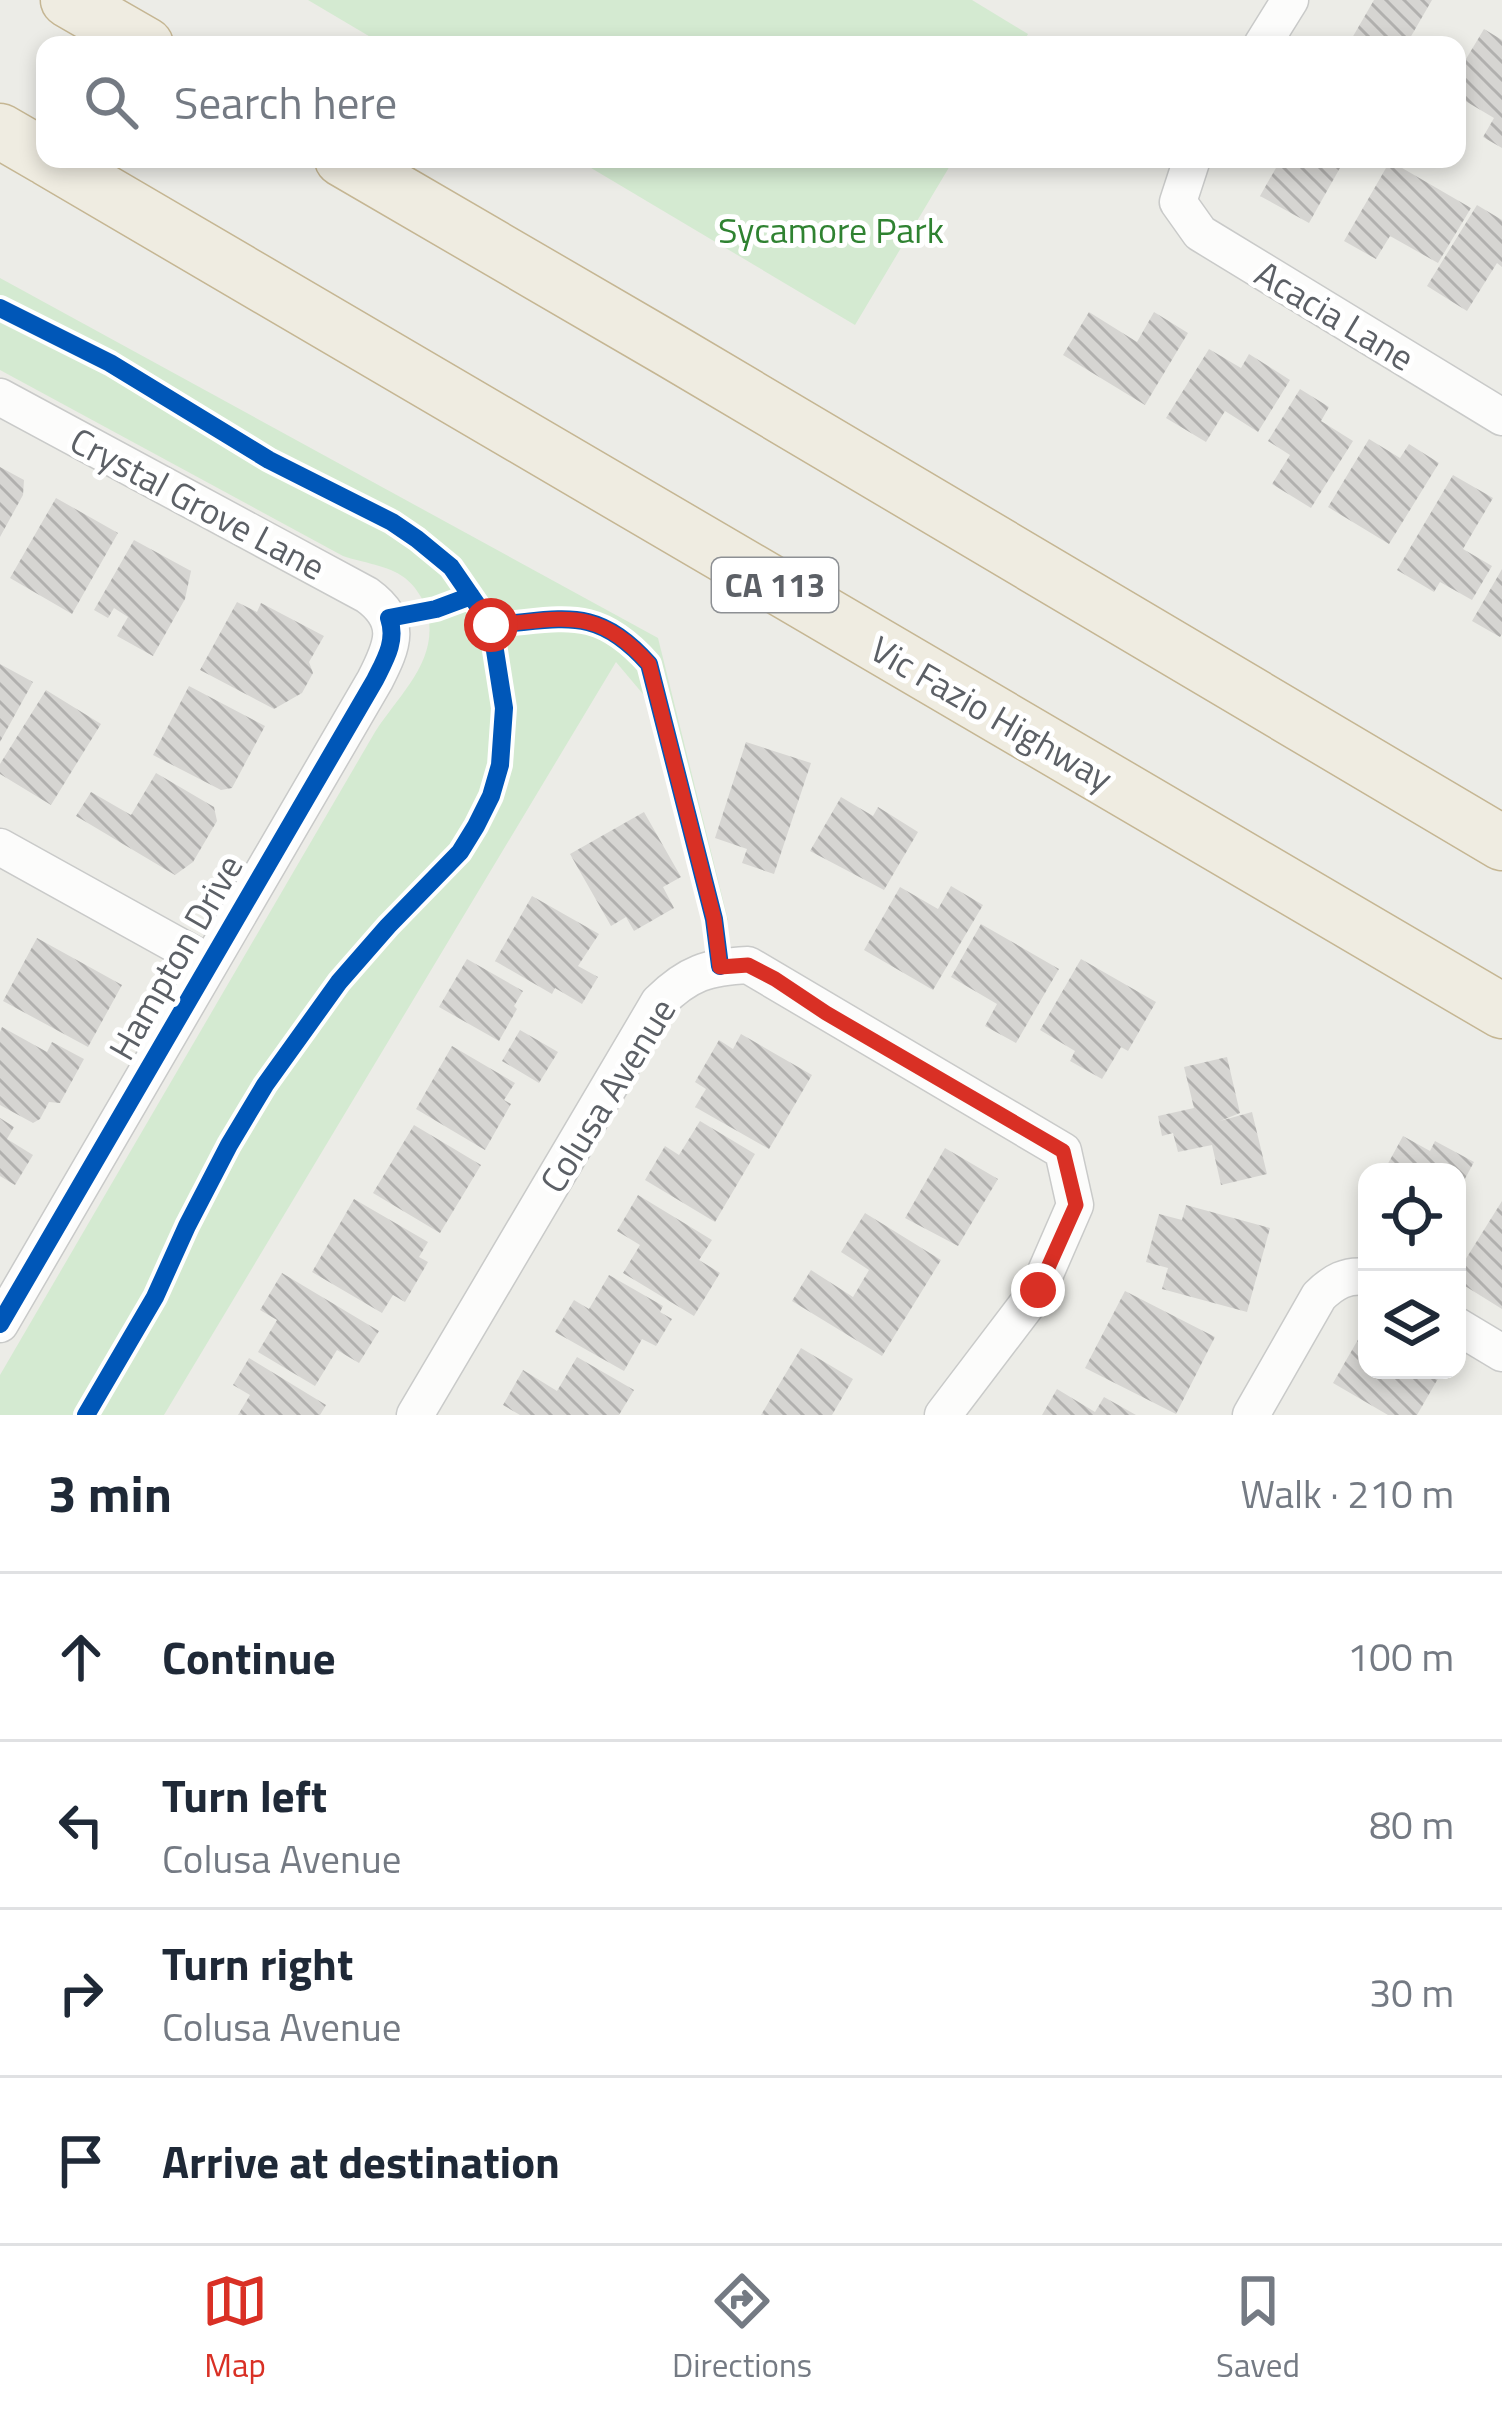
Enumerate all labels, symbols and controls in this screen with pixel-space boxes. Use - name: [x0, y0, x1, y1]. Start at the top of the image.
- search box: [36, 36, 1466, 168]
- text: Search here: [174, 68, 397, 136]
- icon: search: [78, 69, 144, 135]
- park label: Sycamore Park: [718, 202, 944, 257]
- street label: Acacia Lane: [1245, 246, 1425, 384]
- street label: Crystal Grove Lane: [61, 413, 335, 593]
- road number: CA 113: [712, 558, 838, 612]
- route start: [464, 598, 518, 652]
- street label: Vic Fazio Highway: [861, 621, 1123, 805]
- street label: Hampton Drive: [94, 844, 256, 1070]
- street label: Colusa Avenue: [525, 987, 689, 1203]
- map controls: [1358, 1163, 1466, 1379]
- button: locate: [1358, 1163, 1466, 1271]
- route end: [1011, 1263, 1065, 1317]
- button: layers: [1358, 1271, 1466, 1379]
- text: 3 min: [48, 1454, 172, 1532]
- text: Walk · 210 m: [1240, 1464, 1454, 1523]
- text: Continue: [162, 1623, 336, 1691]
- icon: ahead: [48, 1624, 114, 1690]
- text: 100 m: [1347, 1627, 1454, 1686]
- text: Turn left: [162, 1761, 327, 1829]
- icon: left: [48, 1792, 114, 1858]
- text: 80 m: [1369, 1795, 1454, 1854]
- text: Colusa Avenue: [162, 1829, 401, 1888]
- text: Turn right: [162, 1929, 353, 1997]
- icon: right: [48, 1960, 114, 2026]
- text: 30 m: [1369, 1963, 1454, 2022]
- text: Colusa Avenue: [162, 1997, 401, 2056]
- text: Arrive at destination: [162, 2127, 560, 2195]
- icon: arrive: [48, 2128, 114, 2194]
- tab: Map: [202, 2268, 268, 2390]
- tab: Directions: [672, 2268, 812, 2390]
- tab: Saved: [1216, 2268, 1300, 2390]

